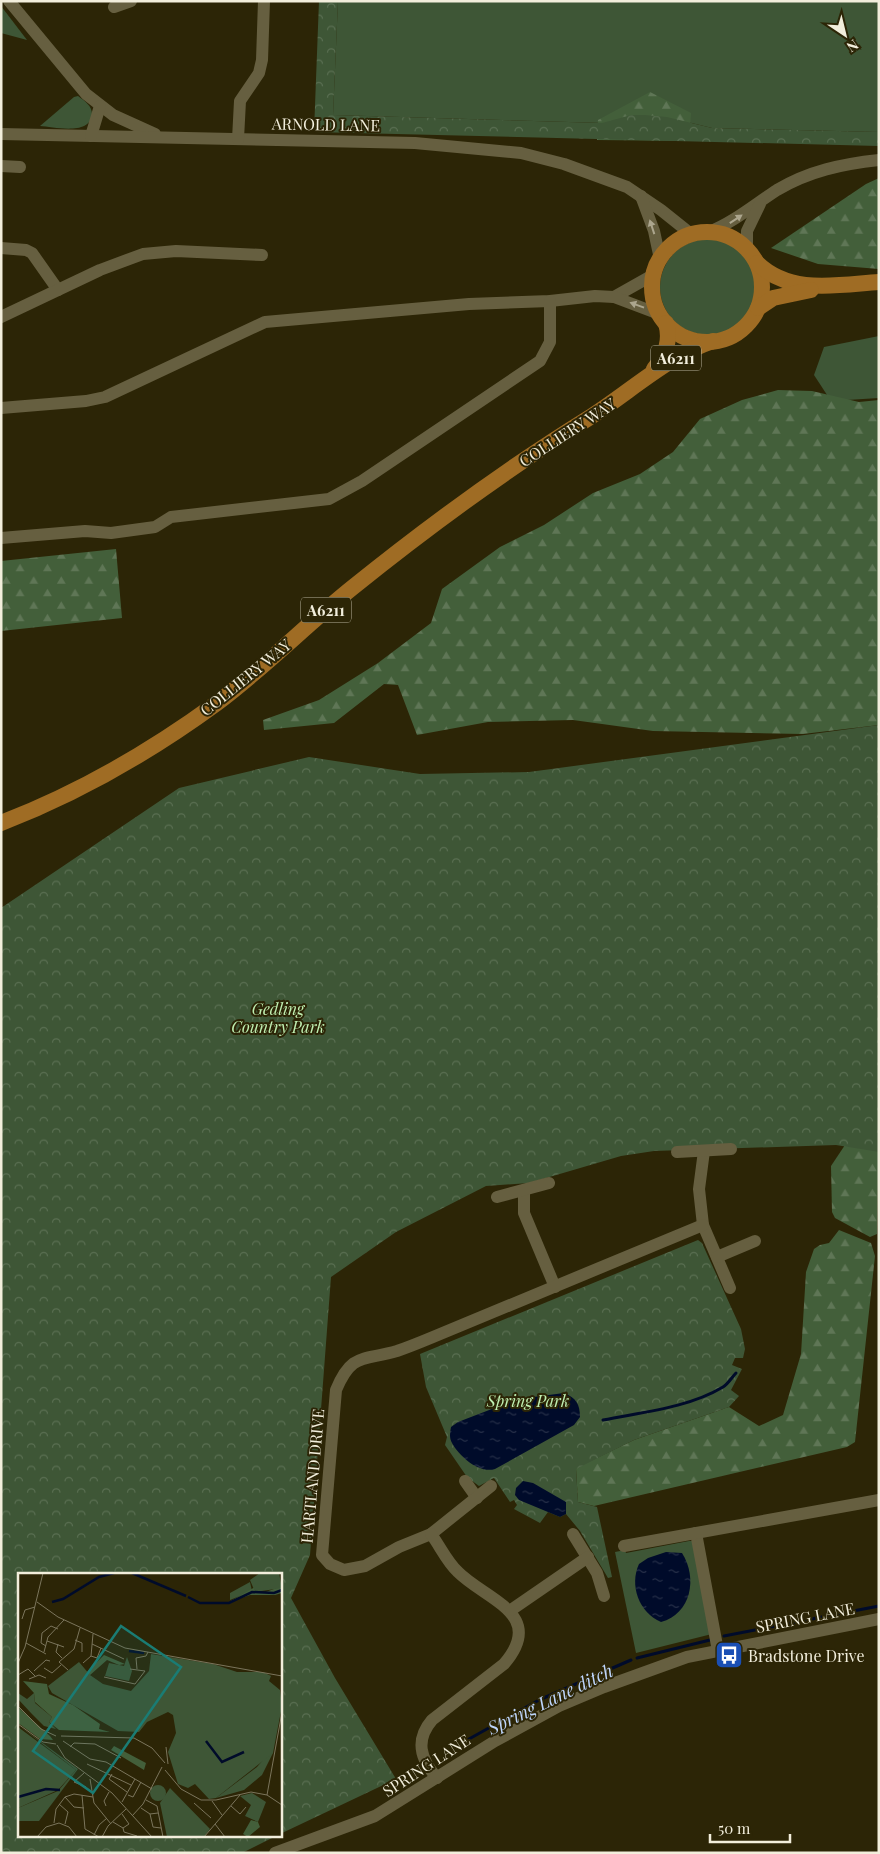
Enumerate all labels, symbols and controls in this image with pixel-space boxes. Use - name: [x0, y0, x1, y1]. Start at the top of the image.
- north arrow: [820, 10, 870, 60]
- text: N: [843, 35, 862, 57]
- street label: ARNOLD LANE: [271, 113, 380, 135]
- one-way arrow: [729, 214, 743, 224]
- one-way arrow: [648, 219, 656, 234]
- one-way arrow: [629, 301, 644, 309]
- road number: A6211: [651, 346, 701, 370]
- street label: COLLIERY WAY: [515, 393, 620, 471]
- road number: A6211: [301, 598, 351, 622]
- street label: COLLIERY WAY: [195, 634, 295, 720]
- park label: Gedling Country Park: [231, 998, 325, 1037]
- park label: Spring Park: [486, 1390, 569, 1411]
- street label: HARTLAND DRIVE: [296, 1408, 328, 1544]
- inset map: [18, 1573, 281, 1836]
- street label: SPRING LANE: [754, 1597, 856, 1637]
- bus stop icon: Bradstone Drive: [714, 1640, 744, 1670]
- place label: Bradstone Drive: [748, 1645, 865, 1666]
- water label: Spring Lane ditch: [482, 1658, 617, 1740]
- street label: SPRING LANE: [378, 1729, 474, 1801]
- scale bar: [710, 1812, 790, 1844]
- text: 50 m: [718, 1818, 751, 1838]

